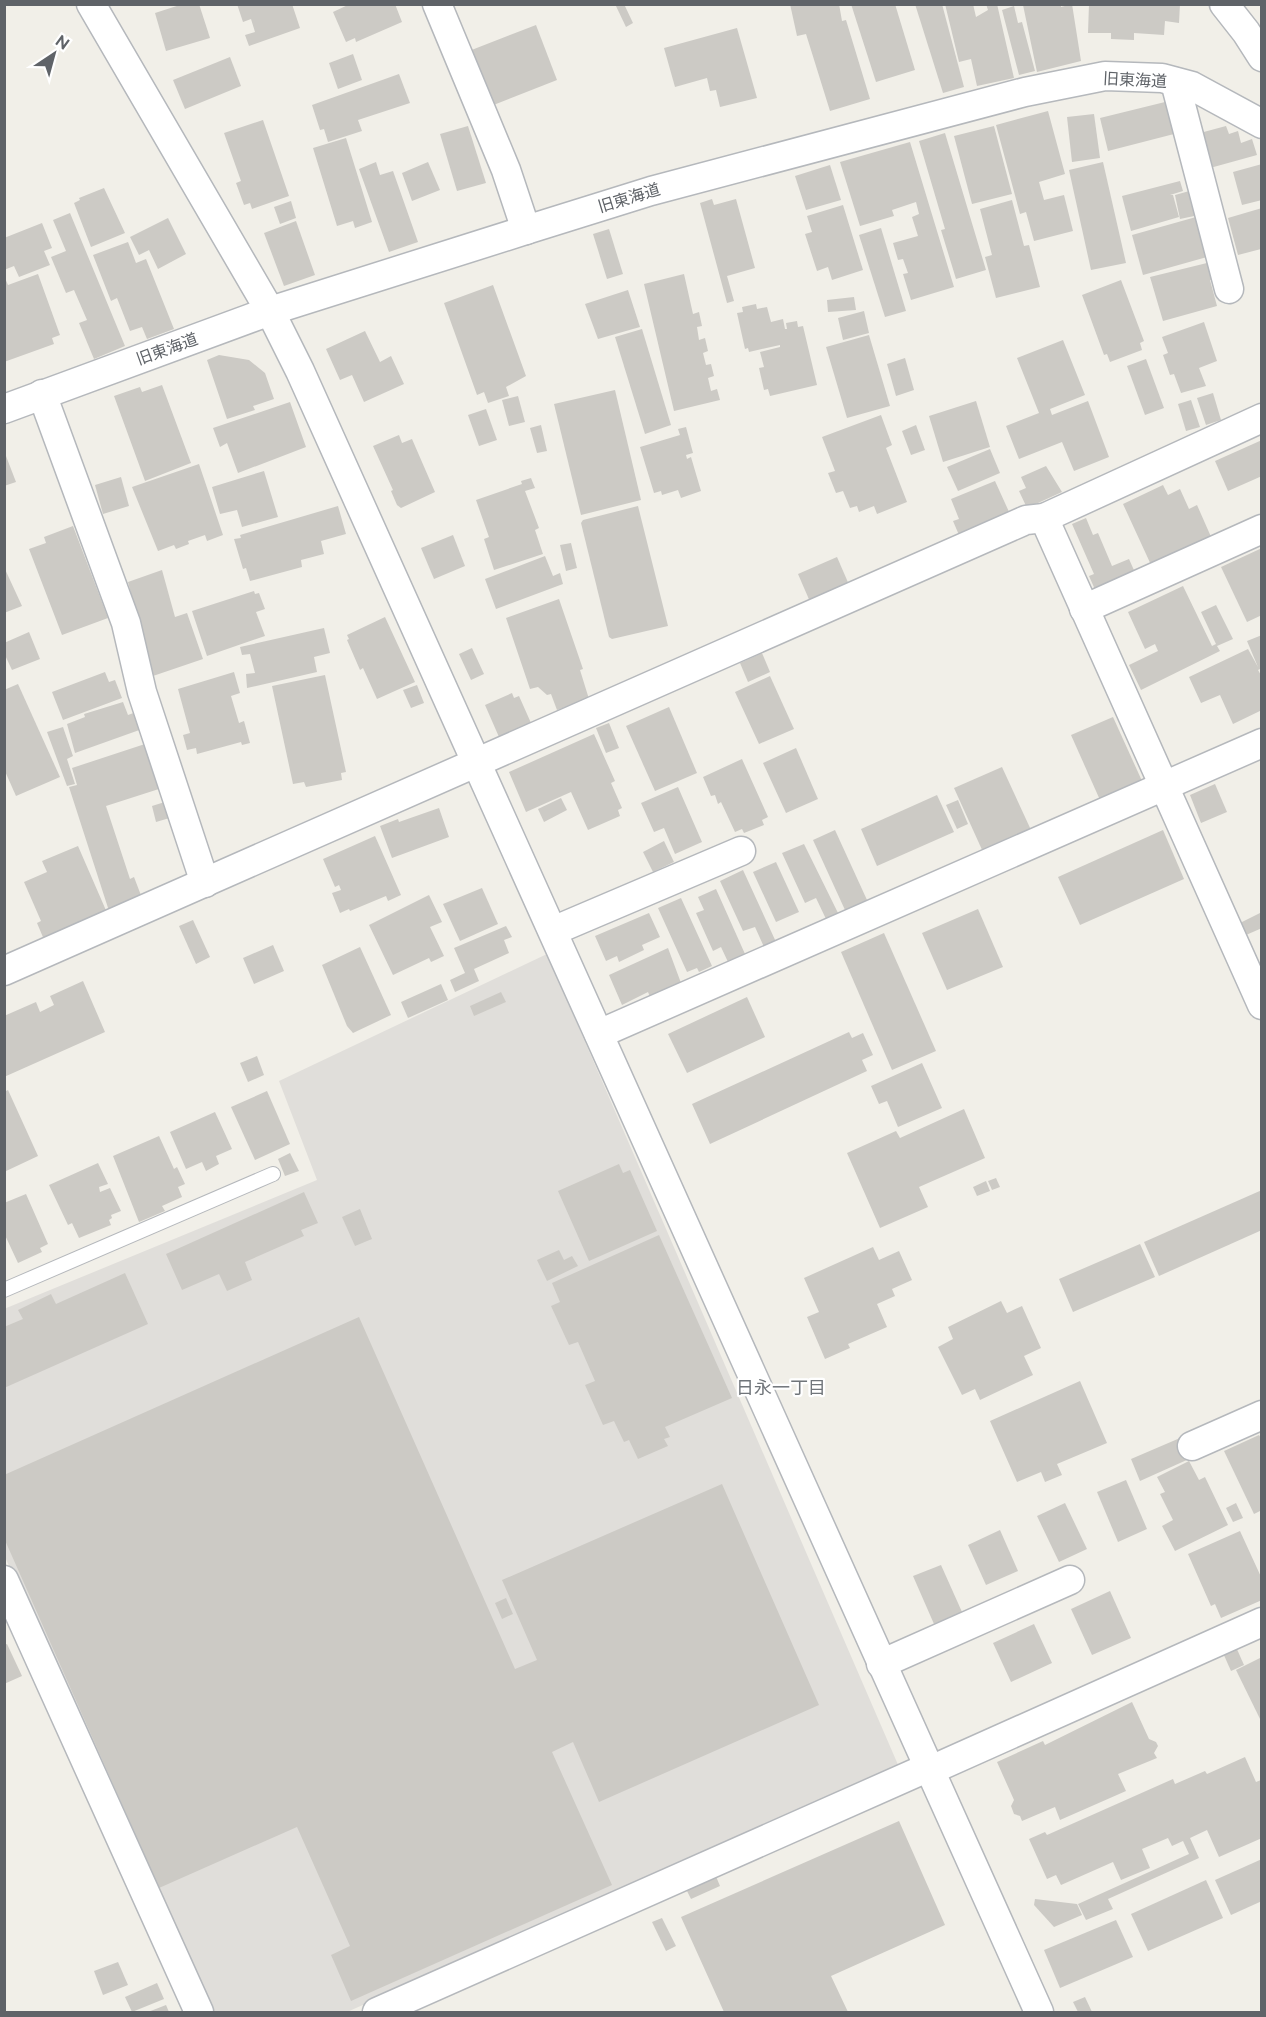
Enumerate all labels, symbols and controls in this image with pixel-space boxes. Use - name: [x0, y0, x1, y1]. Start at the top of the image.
- north arrow: [24, 24, 84, 84]
- text: N: [52, 31, 73, 54]
- street label: 旧東海道: [1103, 69, 1167, 91]
- street label: 旧東海道: [596, 180, 662, 216]
- street label: 旧東海道: [134, 329, 200, 369]
- district label: 日永一丁目: [736, 1377, 826, 1398]

